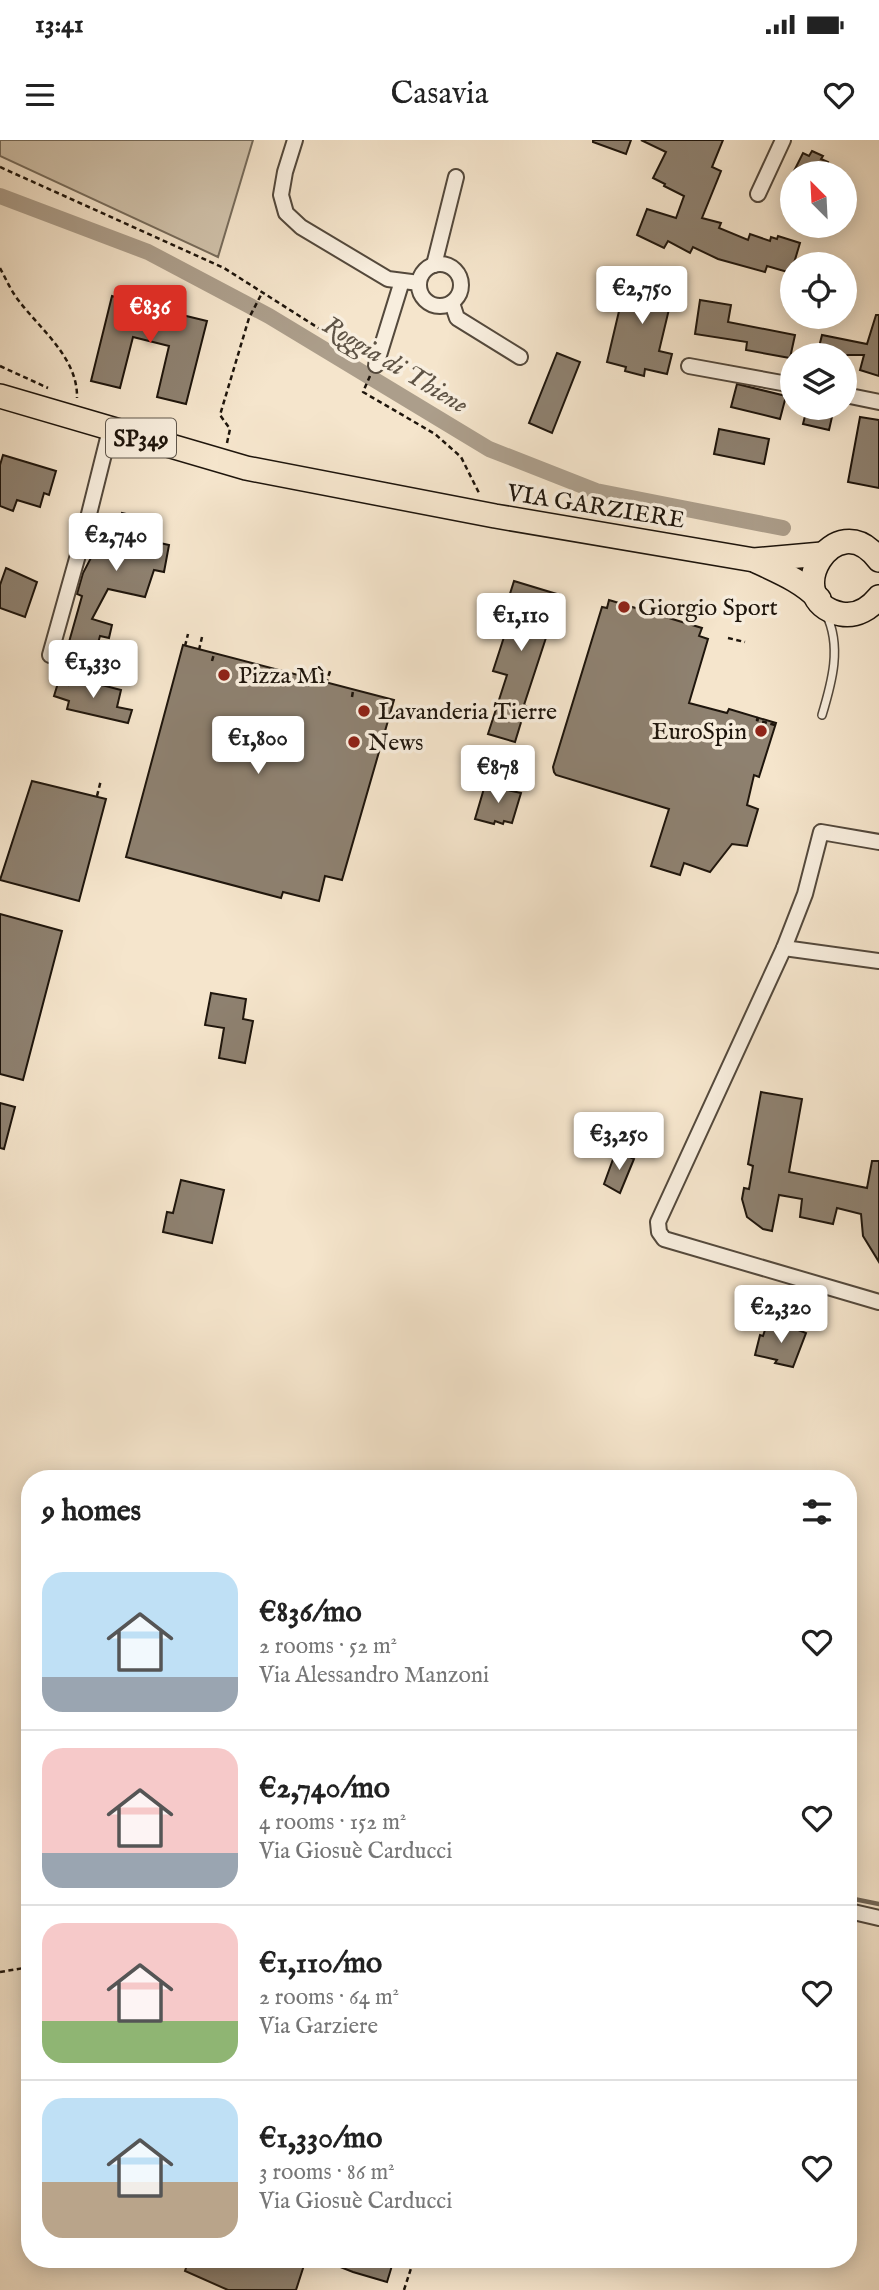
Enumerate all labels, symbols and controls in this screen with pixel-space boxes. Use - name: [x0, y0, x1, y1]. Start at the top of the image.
- text: 13:41: [35, 8, 84, 41]
- text: Casavia: [390, 74, 489, 115]
- icon: menu: [21, 76, 59, 114]
- icon: heart: [820, 76, 858, 114]
- north arrow: [780, 161, 858, 238]
- map controls: [780, 161, 857, 420]
- button: locate: [780, 252, 857, 329]
- pin: €2,750: [585, 267, 699, 326]
- text: €2,750: [612, 274, 672, 303]
- pin: €836: [109, 286, 191, 345]
- text: €836: [130, 293, 170, 322]
- water label: Roggia di Thiene: [316, 309, 474, 423]
- button: layers: [780, 343, 857, 420]
- road number: SP349: [106, 418, 176, 458]
- street label: VIA GARZIERE: [504, 478, 687, 537]
- pin: €2,740: [59, 514, 173, 573]
- text: €2,740: [85, 521, 147, 550]
- place label: Giorgio Sport: [638, 593, 778, 624]
- pin: €1,110: [464, 594, 578, 653]
- marker: Giorgio Sport: [616, 599, 632, 615]
- text: €1,110: [493, 601, 549, 630]
- pin: €1,330: [36, 640, 150, 700]
- text: €1,330: [65, 648, 121, 677]
- place label: Pizza Mì: [238, 661, 325, 692]
- marker: Pizza Mì: [216, 667, 232, 683]
- place label: Lavanderia Tierre: [378, 697, 557, 728]
- marker: Lavanderia Tierre: [356, 703, 372, 719]
- pin: €1,800: [201, 716, 315, 776]
- place label: EuroSpin: [652, 717, 747, 748]
- marker: EuroSpin: [753, 723, 769, 739]
- text: €1,800: [228, 724, 288, 753]
- place label: News: [368, 728, 423, 759]
- marker: News: [346, 734, 362, 750]
- pin: €878: [457, 746, 539, 805]
- text: €878: [477, 753, 519, 782]
- pin: €3,250: [562, 1112, 676, 1172]
- text: €3,250: [590, 1120, 648, 1149]
- pin: €2,320: [724, 1286, 838, 1345]
- text: €2,320: [750, 1293, 812, 1322]
- text: 9 homes: [42, 1493, 141, 1531]
- icon: filters: [798, 1493, 836, 1531]
- text: €836/mo: [259, 1594, 362, 1632]
- icon: home: [98, 1600, 182, 1684]
- icon: heart: [798, 1623, 836, 1661]
- text: 2 rooms · 52 m²: [259, 1632, 397, 1661]
- text: Via Alessandro Manzoni: [259, 1661, 489, 1690]
- text: €2,740/mo: [259, 1770, 390, 1808]
- icon: home: [98, 1776, 182, 1860]
- icon: heart: [798, 1799, 836, 1837]
- text: 4 rooms · 152 m²: [259, 1808, 406, 1837]
- text: Via Giosuè Carducci: [259, 1837, 452, 1866]
- text: €1,110/mo: [259, 1945, 382, 1983]
- icon: home: [98, 1951, 182, 2035]
- icon: heart: [798, 1974, 836, 2012]
- text: 2 rooms · 64 m²: [259, 1983, 399, 2012]
- text: Via Garziere: [259, 2012, 378, 2041]
- text: €1,330/mo: [259, 2120, 382, 2158]
- icon: home: [98, 2126, 182, 2210]
- icon: heart: [798, 2149, 836, 2187]
- text: 3 rooms · 86 m²: [259, 2158, 395, 2187]
- text: Via Giosuè Carducci: [259, 2187, 452, 2216]

